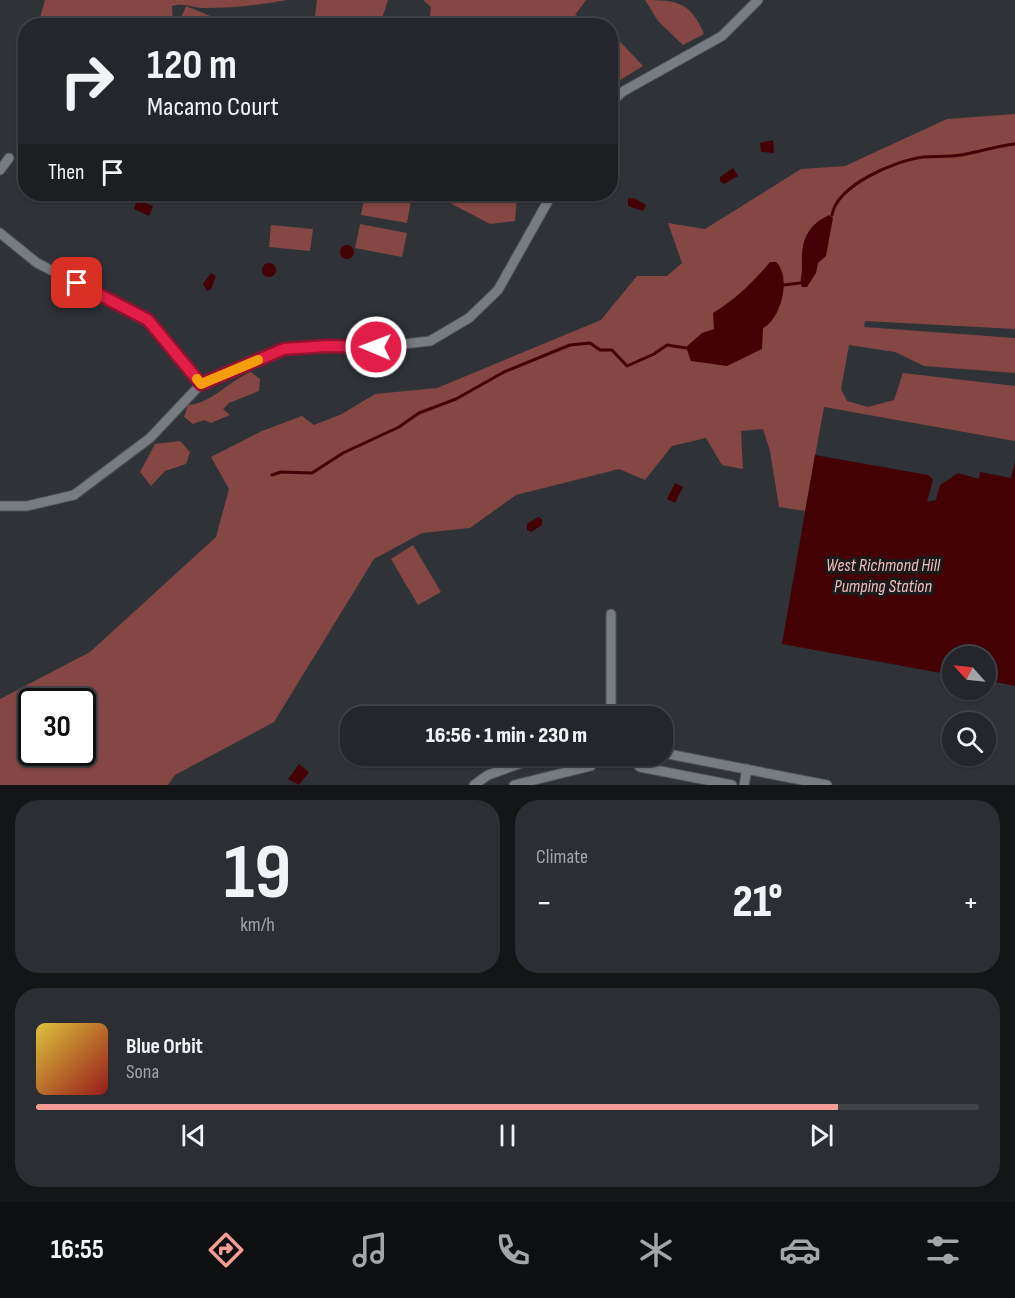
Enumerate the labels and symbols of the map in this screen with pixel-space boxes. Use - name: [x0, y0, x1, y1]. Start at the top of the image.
- pin: [51, 257, 102, 308]
- position arrow: [344, 315, 408, 379]
- water label: West Richmond Hill Pumping Station: [826, 555, 941, 597]
- north arrow: [942, 646, 996, 700]
- speed limit sign: 30: [18, 688, 96, 766]

